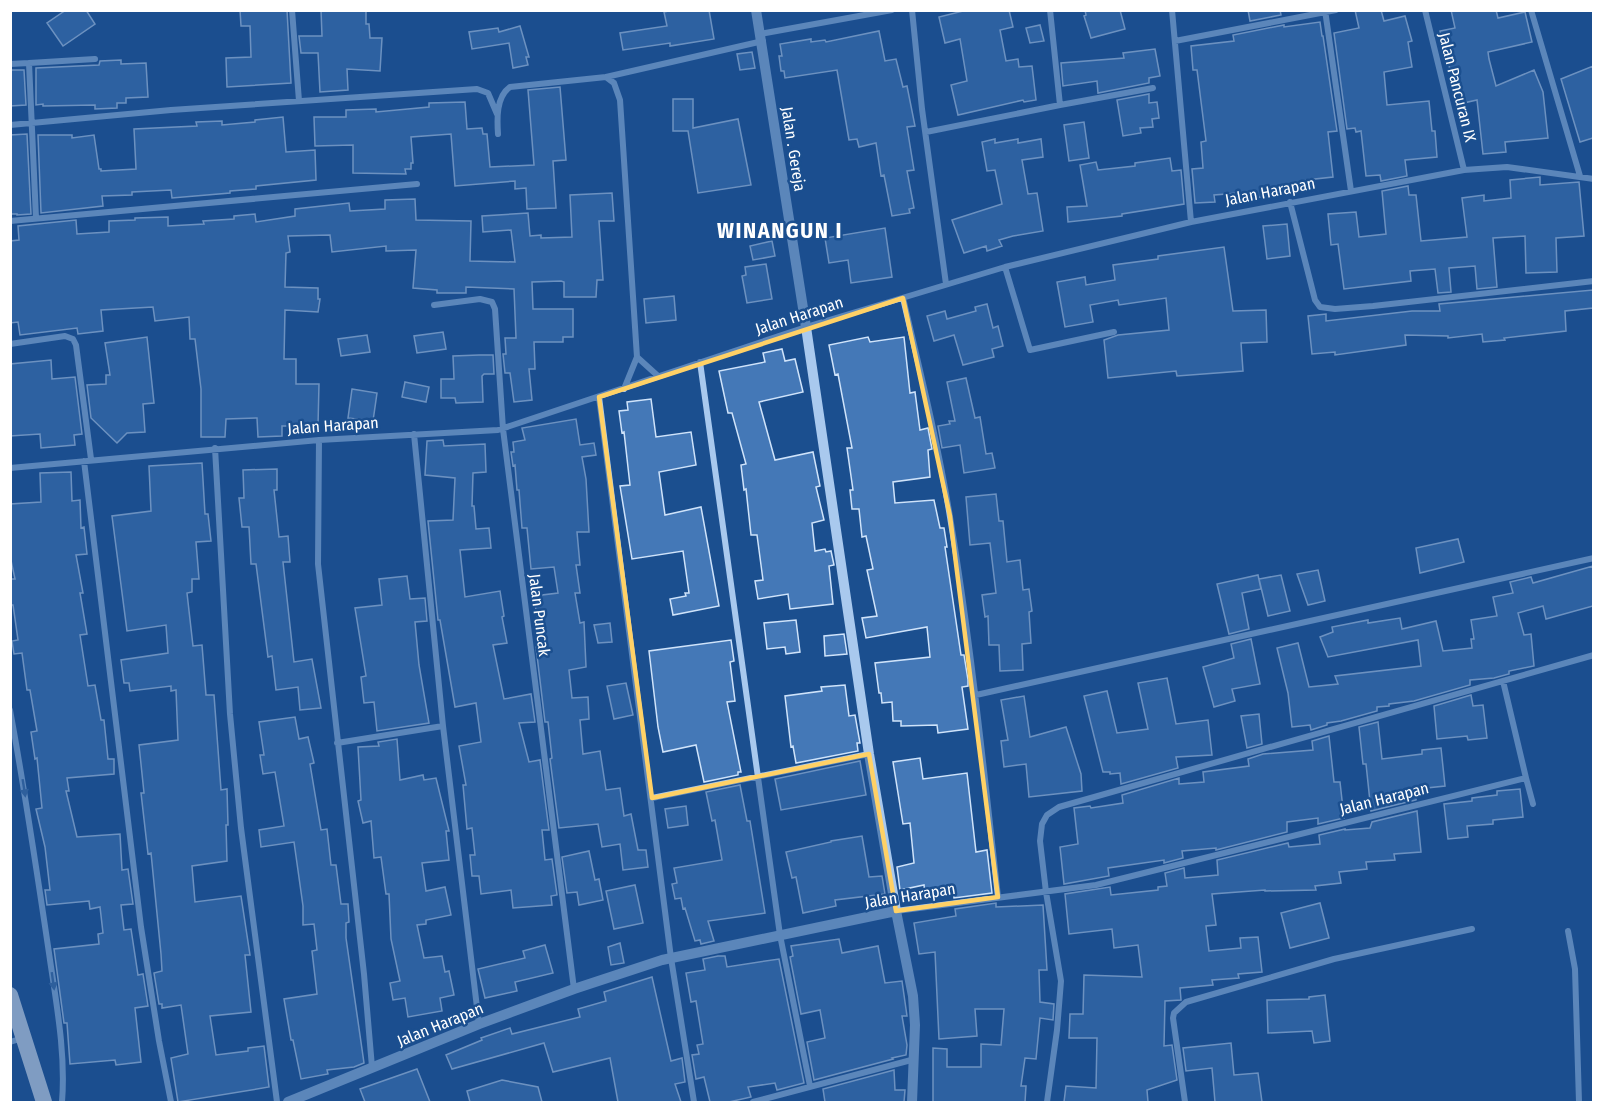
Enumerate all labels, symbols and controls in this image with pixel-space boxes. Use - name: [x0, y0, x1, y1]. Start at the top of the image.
- street label: Jalan Pancuran IX: [1435, 30, 1480, 144]
- street label: Jalan . Gereja: [777, 105, 810, 193]
- street label: Jalan Harapan: [1223, 173, 1317, 210]
- district label: WINANGUN I: [717, 217, 843, 244]
- street label: Jalan Harapan: [753, 292, 846, 339]
- street label: Jalan Harapan: [287, 413, 379, 438]
- street label: Jalan Puncak: [525, 573, 554, 658]
- street label: Jalan Harapan: [1338, 778, 1431, 819]
- one-way arrow: [19, 779, 28, 798]
- street label: Jalan Harapan: [863, 879, 957, 912]
- one-way arrow: [48, 971, 57, 990]
- street label: Jalan Harapan: [394, 999, 486, 1050]

